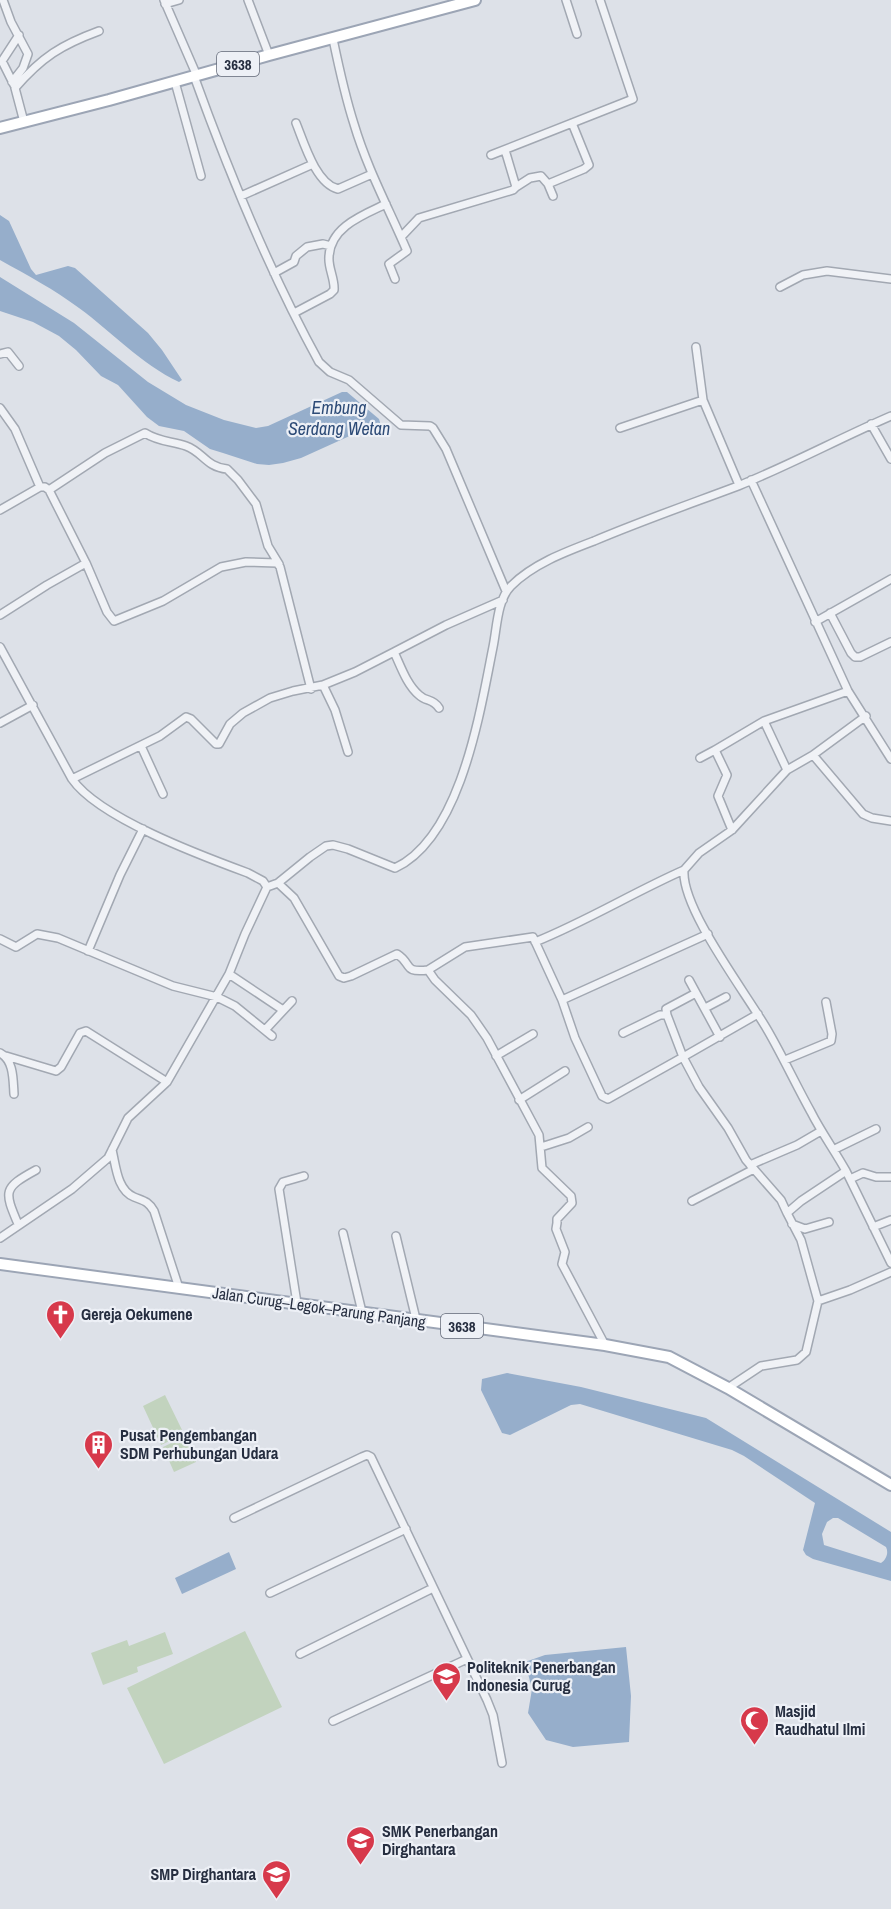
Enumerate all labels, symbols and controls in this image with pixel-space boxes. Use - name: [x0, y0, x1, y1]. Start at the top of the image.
- road number: 3638: [217, 52, 259, 76]
- water label: Embung Serdang Wetan: [288, 395, 390, 441]
- street label: Jalan Curug–Legok–Parung Panjang: [211, 1281, 428, 1333]
- church icon: Gereja Oekumene: [44, 1298, 76, 1340]
- place label: Gereja Oekumene: [81, 1303, 193, 1325]
- road number: 3638: [441, 1314, 483, 1338]
- place label: Pusat Pengembangan SDM Perhubungan Udara: [120, 1424, 279, 1464]
- building icon: Pusat Pengembangan SDM Perhubungan Udara: [83, 1428, 115, 1470]
- place label: Politeknik Penerbangan Indonesia Curug: [467, 1656, 616, 1696]
- school or university icon: Politeknik Penerbangan Indonesia Curug: [430, 1660, 462, 1702]
- place label: Masjid Raudhatul Ilmi: [775, 1700, 865, 1740]
- mosque icon: Masjid Raudhatul Ilmi: [738, 1704, 770, 1746]
- place label: SMK Penerbangan Dirghantara: [382, 1820, 498, 1860]
- school or university icon: SMK Penerbangan Dirghantara: [345, 1824, 377, 1866]
- school or university icon: SMP Dirghantara: [261, 1858, 293, 1900]
- place label: SMP Dirghantara: [151, 1863, 257, 1885]

